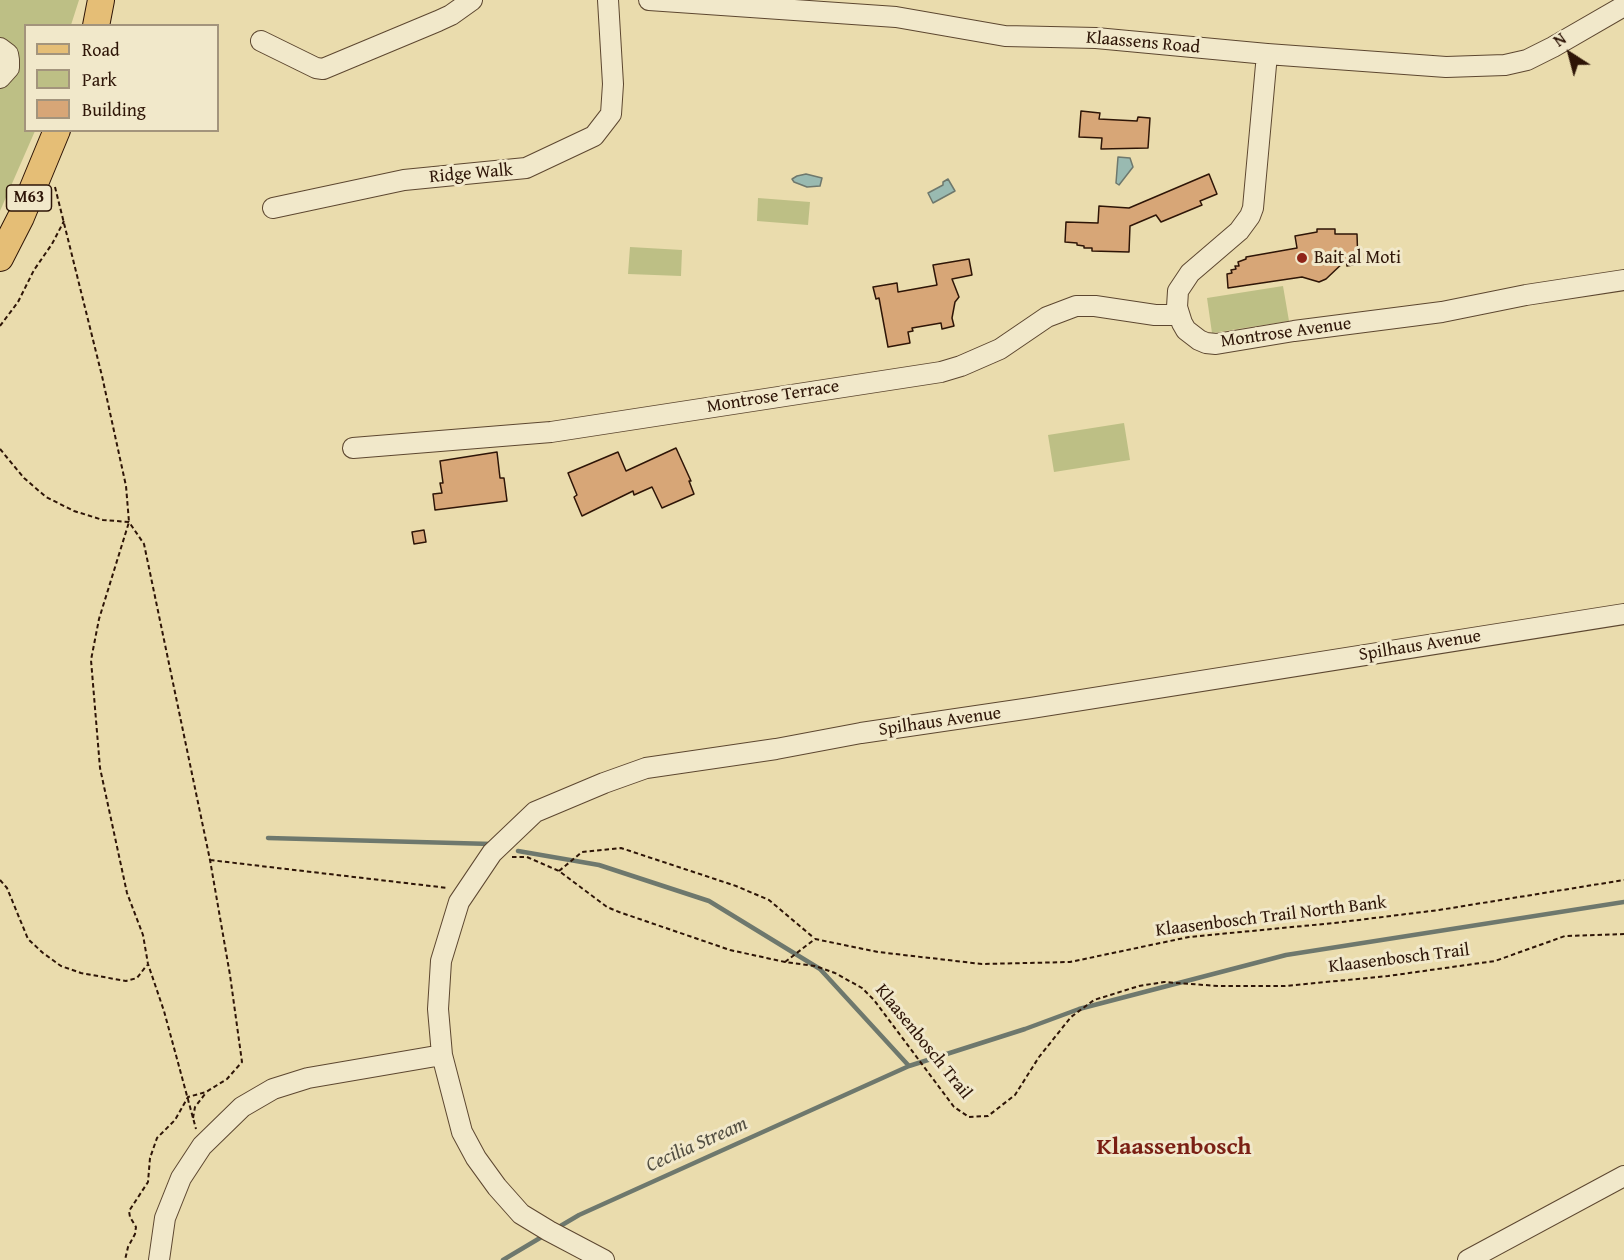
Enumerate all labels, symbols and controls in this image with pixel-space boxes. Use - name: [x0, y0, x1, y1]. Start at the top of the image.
- legend: [24, 24, 219, 132]
- north arrow: [1540, 24, 1600, 84]
- street label: Klaassens Road: [1085, 27, 1201, 59]
- text: N: [1548, 27, 1571, 52]
- text: Road: [82, 36, 120, 63]
- text: Park: [82, 66, 117, 93]
- text: Building: [82, 96, 146, 123]
- street label: Ridge Walk: [428, 160, 514, 188]
- road number: M63: [6, 185, 51, 211]
- place label: Bait al Moti: [1314, 247, 1401, 269]
- marker: Bait al Moti: [1295, 251, 1309, 265]
- street label: Montrose Avenue: [1219, 313, 1353, 353]
- street label: Montrose Terrace: [705, 376, 841, 418]
- street label: Spilhaus Avenue: [1357, 626, 1483, 666]
- street label: Spilhaus Avenue: [877, 703, 1003, 741]
- street label: Klaasenbosch Trail North Bank: [1154, 892, 1388, 942]
- street label: Klaasenbosch Trail: [1327, 940, 1471, 978]
- street label: Klaasenbosch Trail: [870, 980, 976, 1104]
- water label: Cecilia Stream: [642, 1112, 752, 1178]
- district label: Klaassenbosch: [1097, 1134, 1251, 1162]

